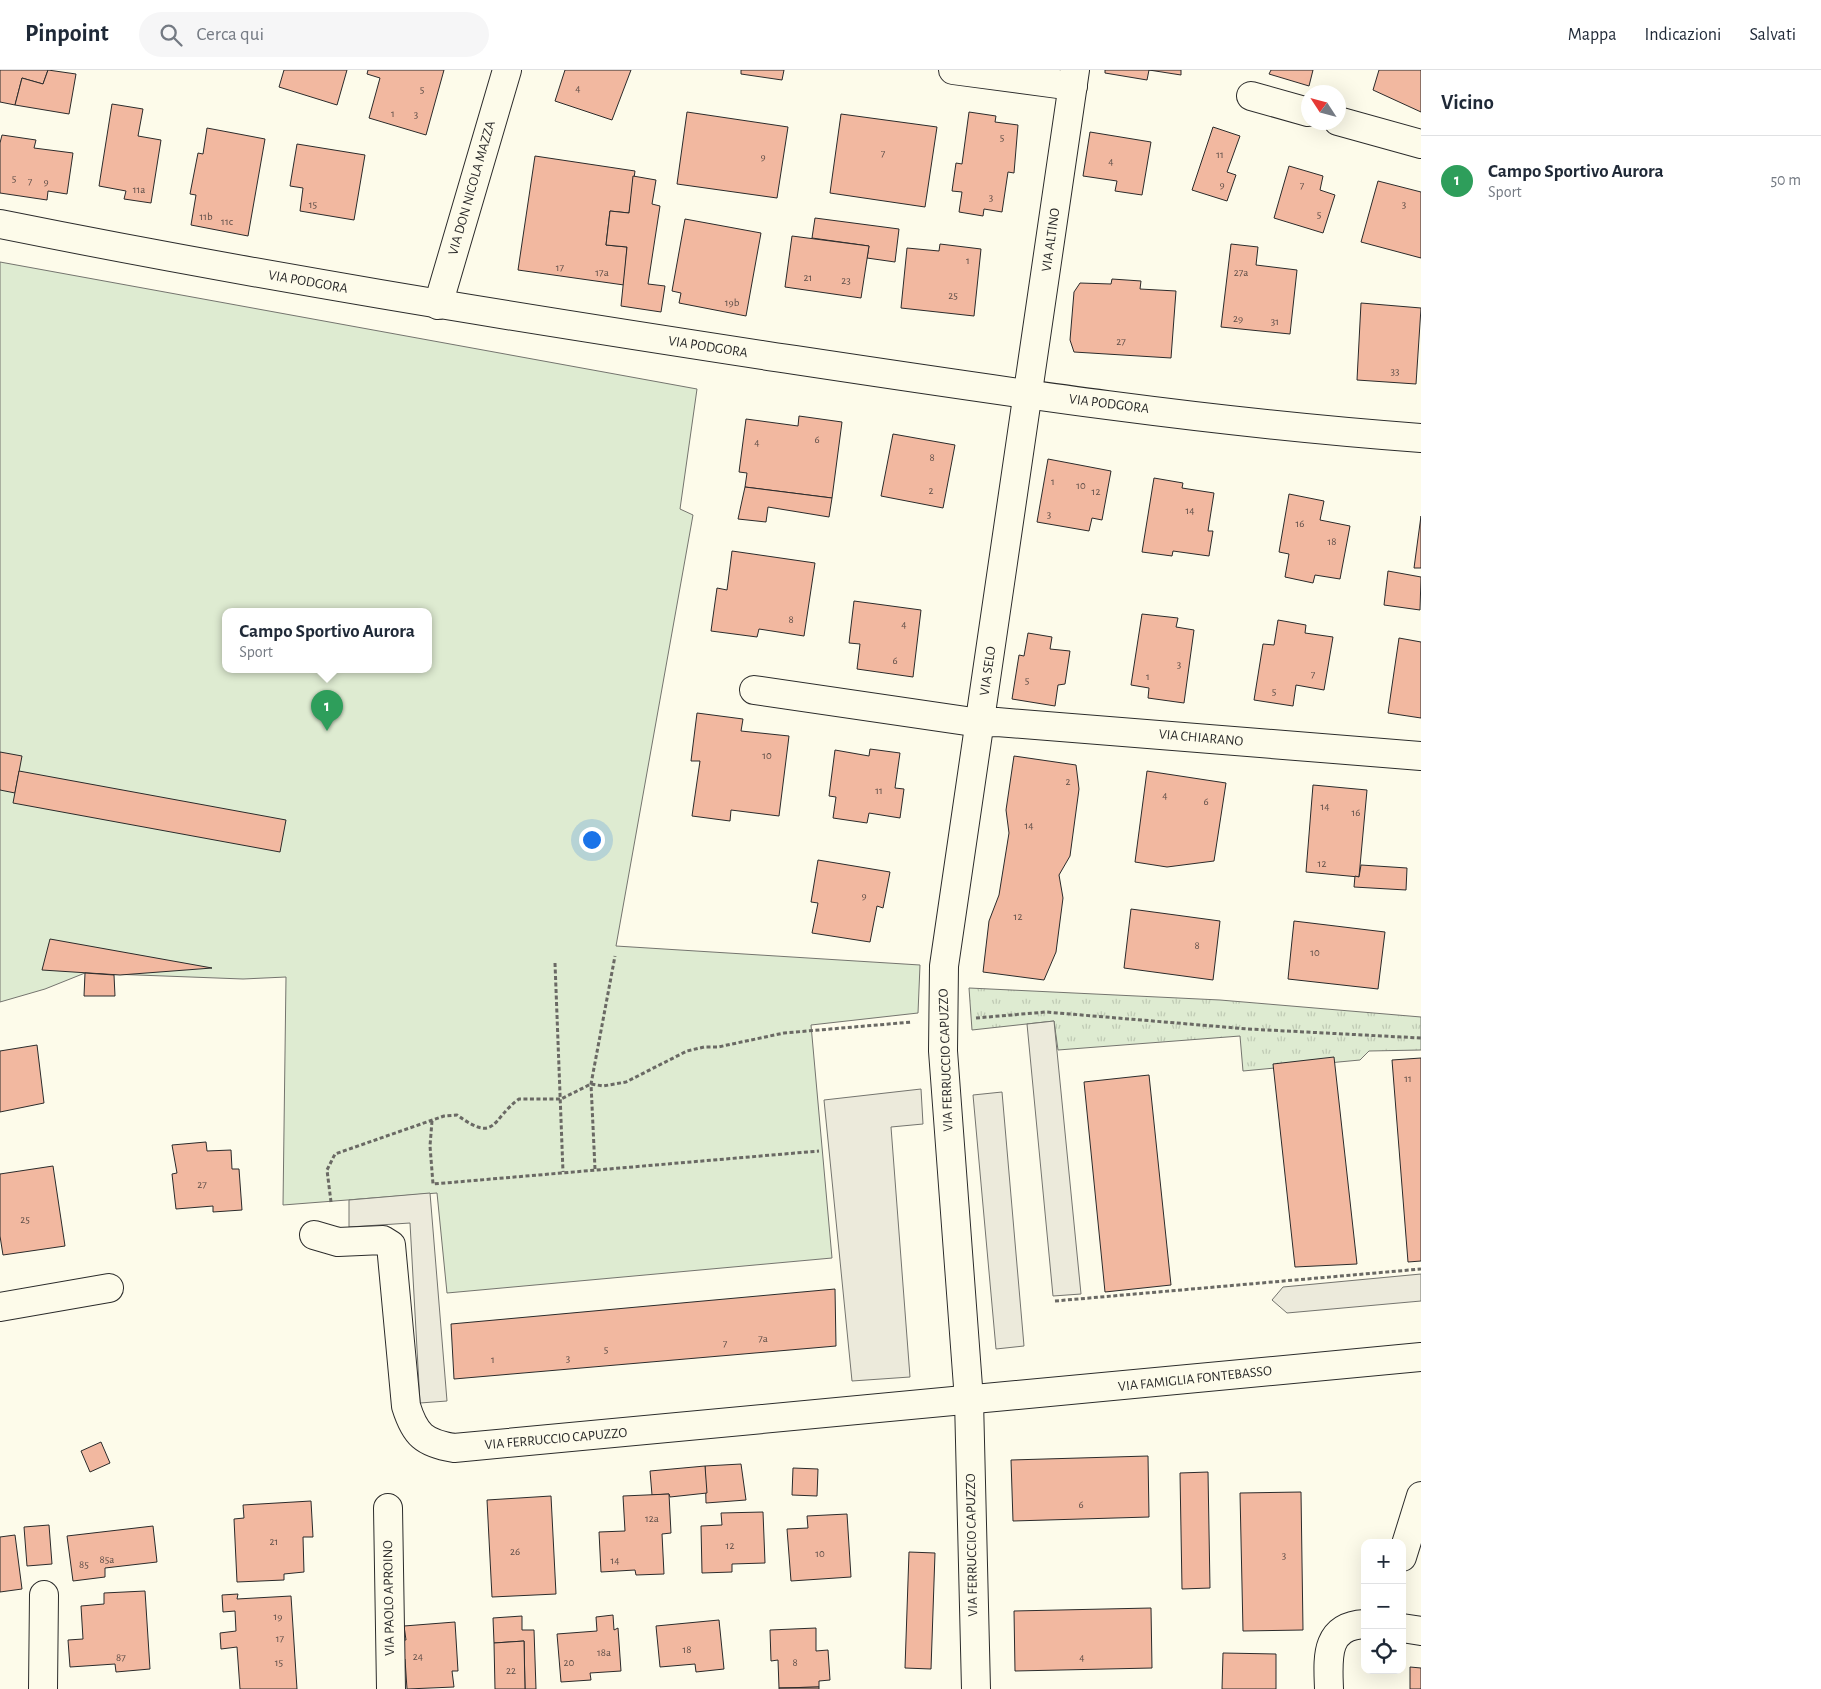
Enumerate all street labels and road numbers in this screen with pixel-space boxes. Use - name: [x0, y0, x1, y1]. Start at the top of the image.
- street label: VIA DON NICOLA MAZZA: [446, 119, 498, 257]
- street label: VIA ALTINO: [1040, 207, 1062, 273]
- street label: VIA PODGORA: [267, 268, 349, 296]
- street label: VIA PODGORA: [667, 334, 749, 360]
- street label: VIA PODGORA: [1068, 392, 1150, 416]
- street label: VIA SELO: [978, 645, 998, 697]
- street label: VIA CHIARANO: [1158, 727, 1244, 749]
- street label: VIA FERRUCCIO CAPUZZO: [937, 988, 955, 1132]
- street label: VIA FAMIGLIA FONTEBASSO: [1117, 1364, 1273, 1394]
- street label: VIA FERRUCCIO CAPUZZO: [484, 1426, 628, 1452]
- street label: VIA FERRUCCIO CAPUZZO: [964, 1473, 980, 1617]
- street label: VIA PAOLO APROINO: [381, 1540, 397, 1656]

